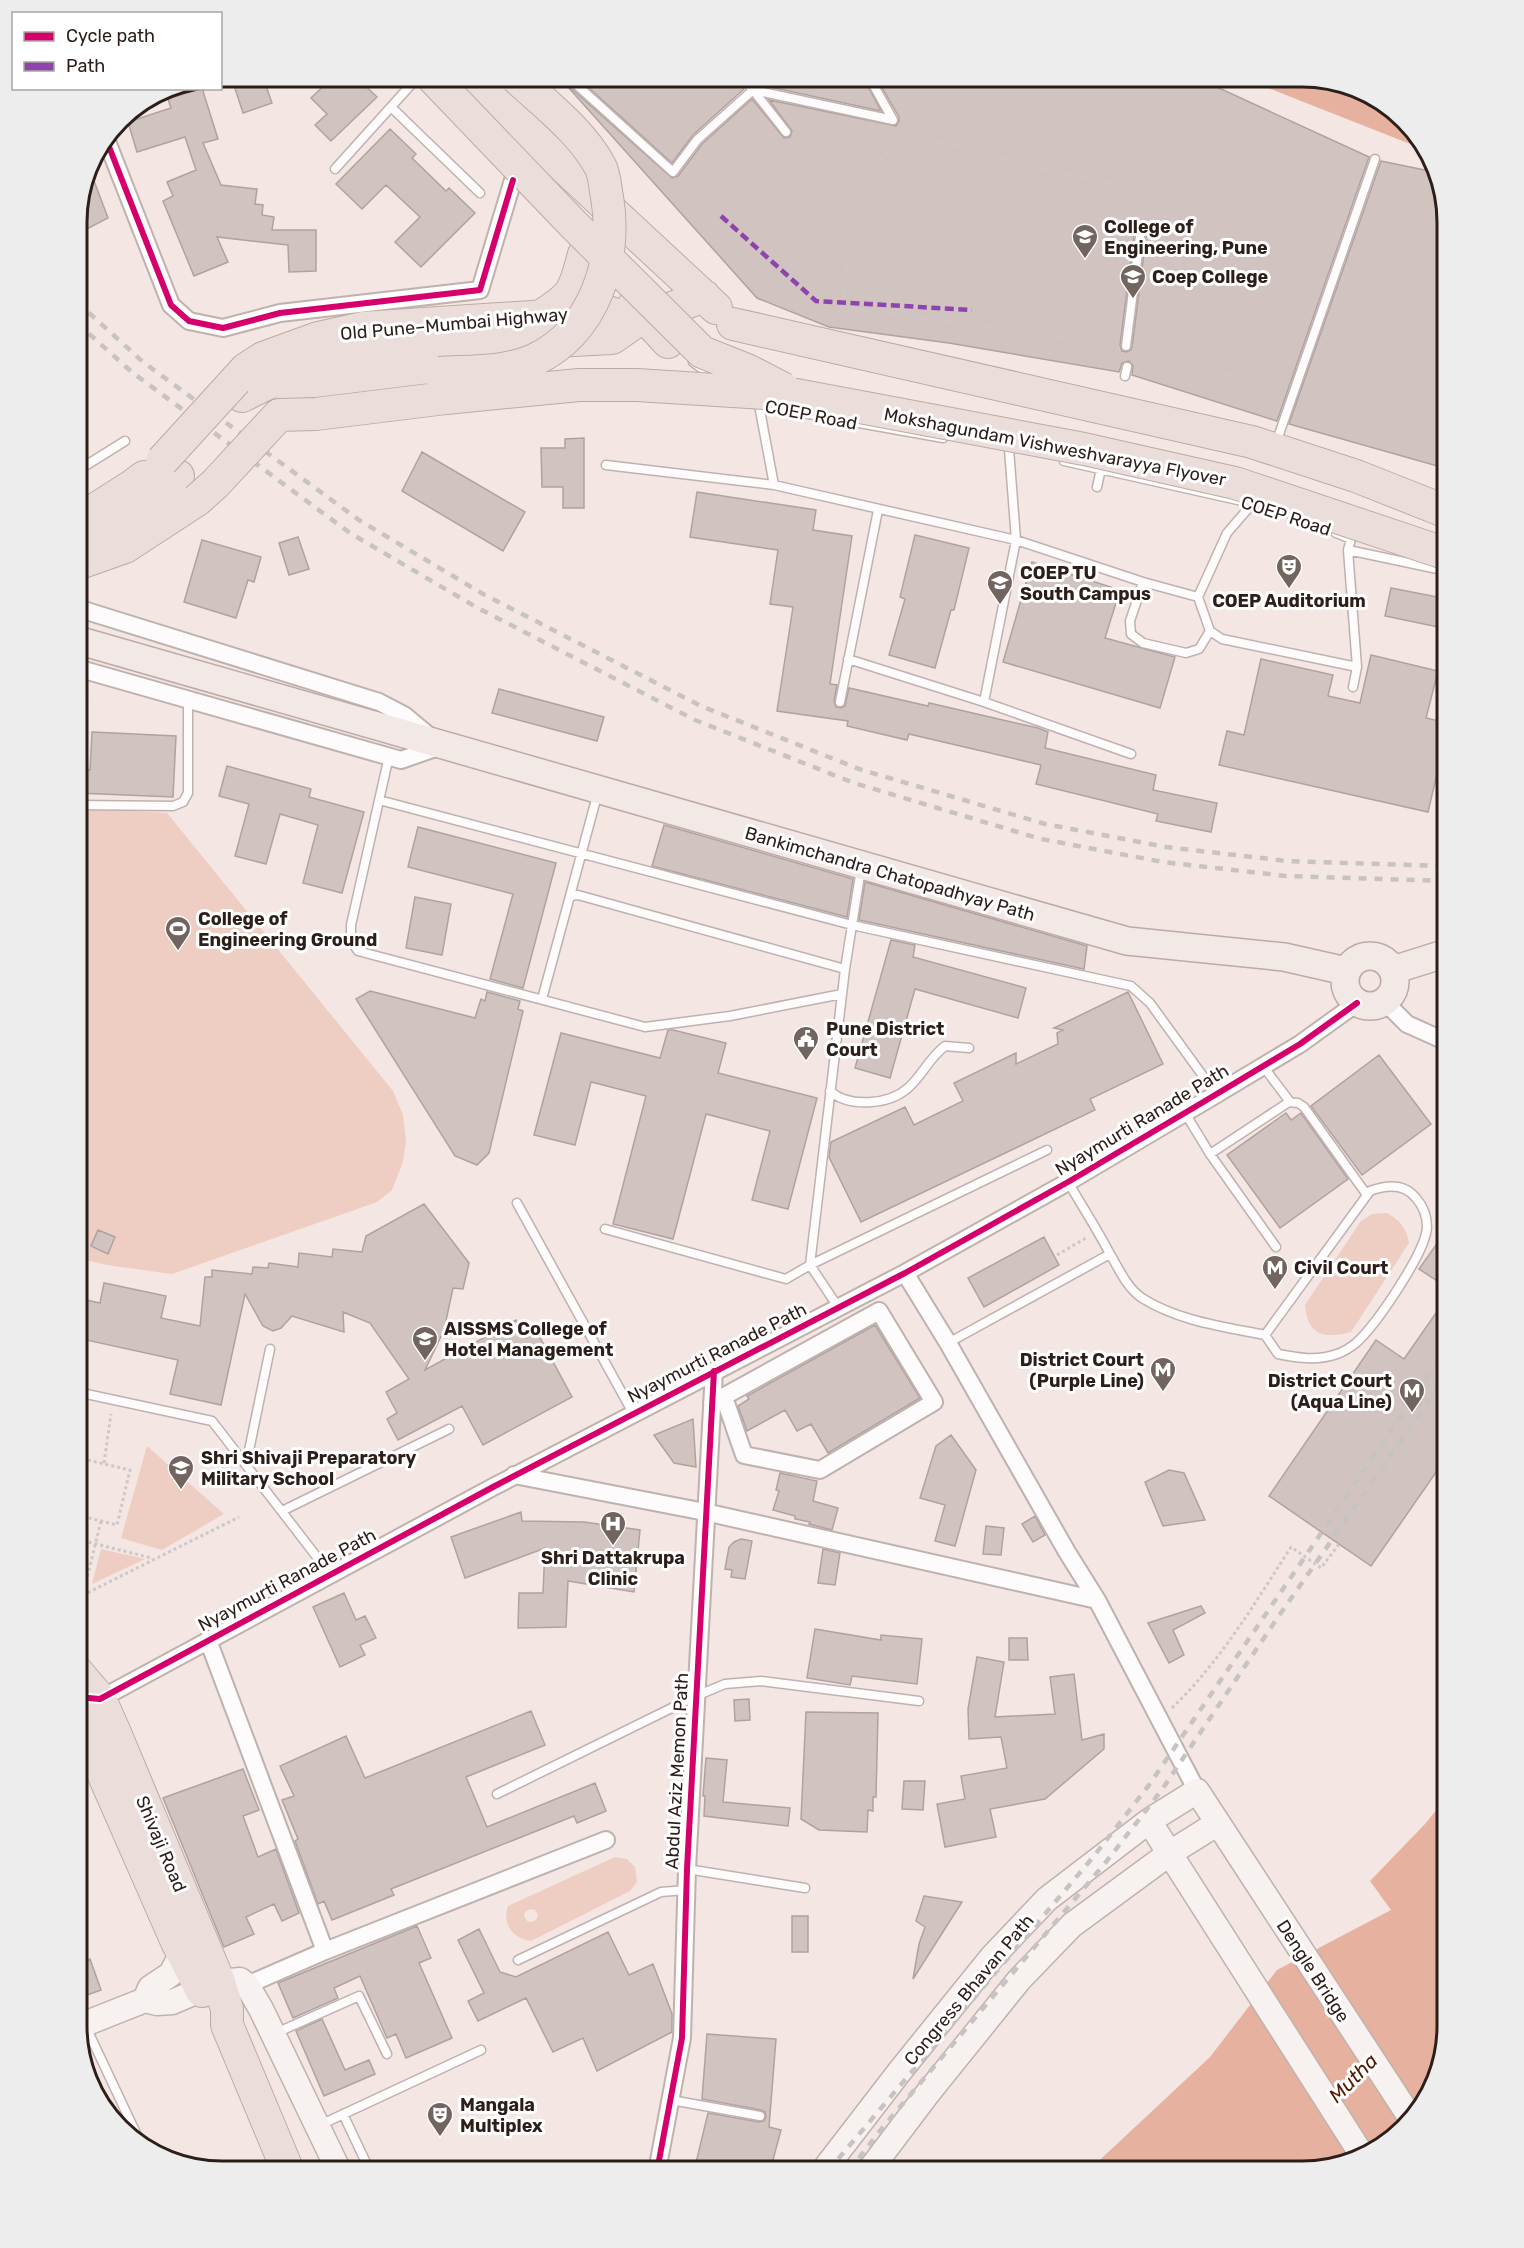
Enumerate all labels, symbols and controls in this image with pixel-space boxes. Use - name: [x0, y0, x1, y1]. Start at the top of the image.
- legend: [12, 12, 222, 90]
- text: Cycle path: [66, 25, 155, 47]
- text: Path: [66, 55, 105, 77]
- place label: College of Engineering, Pune: [1104, 216, 1268, 259]
- school or university icon: College of Engineering, Pune: [1070, 222, 1100, 260]
- school or university icon: Coep College: [1118, 262, 1148, 300]
- place label: Coep College: [1152, 266, 1269, 288]
- street label: Old Pune–Mumbai Highway: [339, 303, 569, 345]
- street label: COEP Road: [763, 395, 859, 435]
- street label: Mokshagundam Vishweshvarayya Flyover: [882, 403, 1228, 491]
- street label: COEP Road: [1238, 491, 1334, 541]
- theatre icon: COEP Auditorium: [1274, 552, 1304, 590]
- place label: COEP TU South Campus: [1020, 562, 1151, 605]
- school or university icon: COEP TU South Campus: [985, 568, 1015, 606]
- place label: COEP Auditorium: [1212, 590, 1366, 612]
- street label: Bankimchandra Chatopadhyay Path: [742, 822, 1038, 926]
- place label: College of Engineering Ground: [198, 908, 377, 951]
- sports icon: College of Engineering Ground: [163, 914, 193, 952]
- place label: Pune District Court: [826, 1018, 945, 1061]
- public building icon: Pune District Court: [791, 1024, 821, 1062]
- street label: Nyaymurti Ranade Path: [1051, 1060, 1233, 1180]
- metro station icon: Civil Court: [1260, 1253, 1290, 1291]
- place label: Civil Court: [1294, 1257, 1388, 1279]
- street label: Nyaymurti Ranade Path: [624, 1298, 810, 1408]
- place label: AISSMS College of Hotel Management: [444, 1318, 613, 1361]
- school or university icon: AISSMS College of Hotel Management: [410, 1324, 440, 1362]
- place label: District Court (Purple Line): [1020, 1349, 1144, 1392]
- metro station icon: District Court (Purple Line): [1148, 1355, 1178, 1393]
- place label: District Court (Aqua Line): [1268, 1370, 1392, 1413]
- metro station icon: District Court (Aqua Line): [1397, 1376, 1427, 1414]
- place label: Shri Shivaji Preparatory Military School: [201, 1447, 417, 1490]
- school or university icon: Shri Shivaji Preparatory Military School: [166, 1453, 196, 1491]
- hospital icon: Shri Dattakrupa Clinic: [598, 1509, 628, 1547]
- street label: Nyaymurti Ranade Path: [194, 1524, 380, 1636]
- place label: Shri Dattakrupa Clinic: [541, 1547, 685, 1590]
- street label: Abdul Aziz Memon Path: [661, 1672, 693, 1870]
- street label: Shivaji Road: [131, 1793, 191, 1895]
- street label: Congress Bhavan Path: [899, 1910, 1039, 2070]
- street label: Dengle Bridge: [1272, 1916, 1354, 2026]
- water label: Mutha: [1323, 2048, 1383, 2108]
- place label: Mangala Multiplex: [460, 2094, 543, 2137]
- theatre icon: Mangala Multiplex: [425, 2100, 455, 2138]

